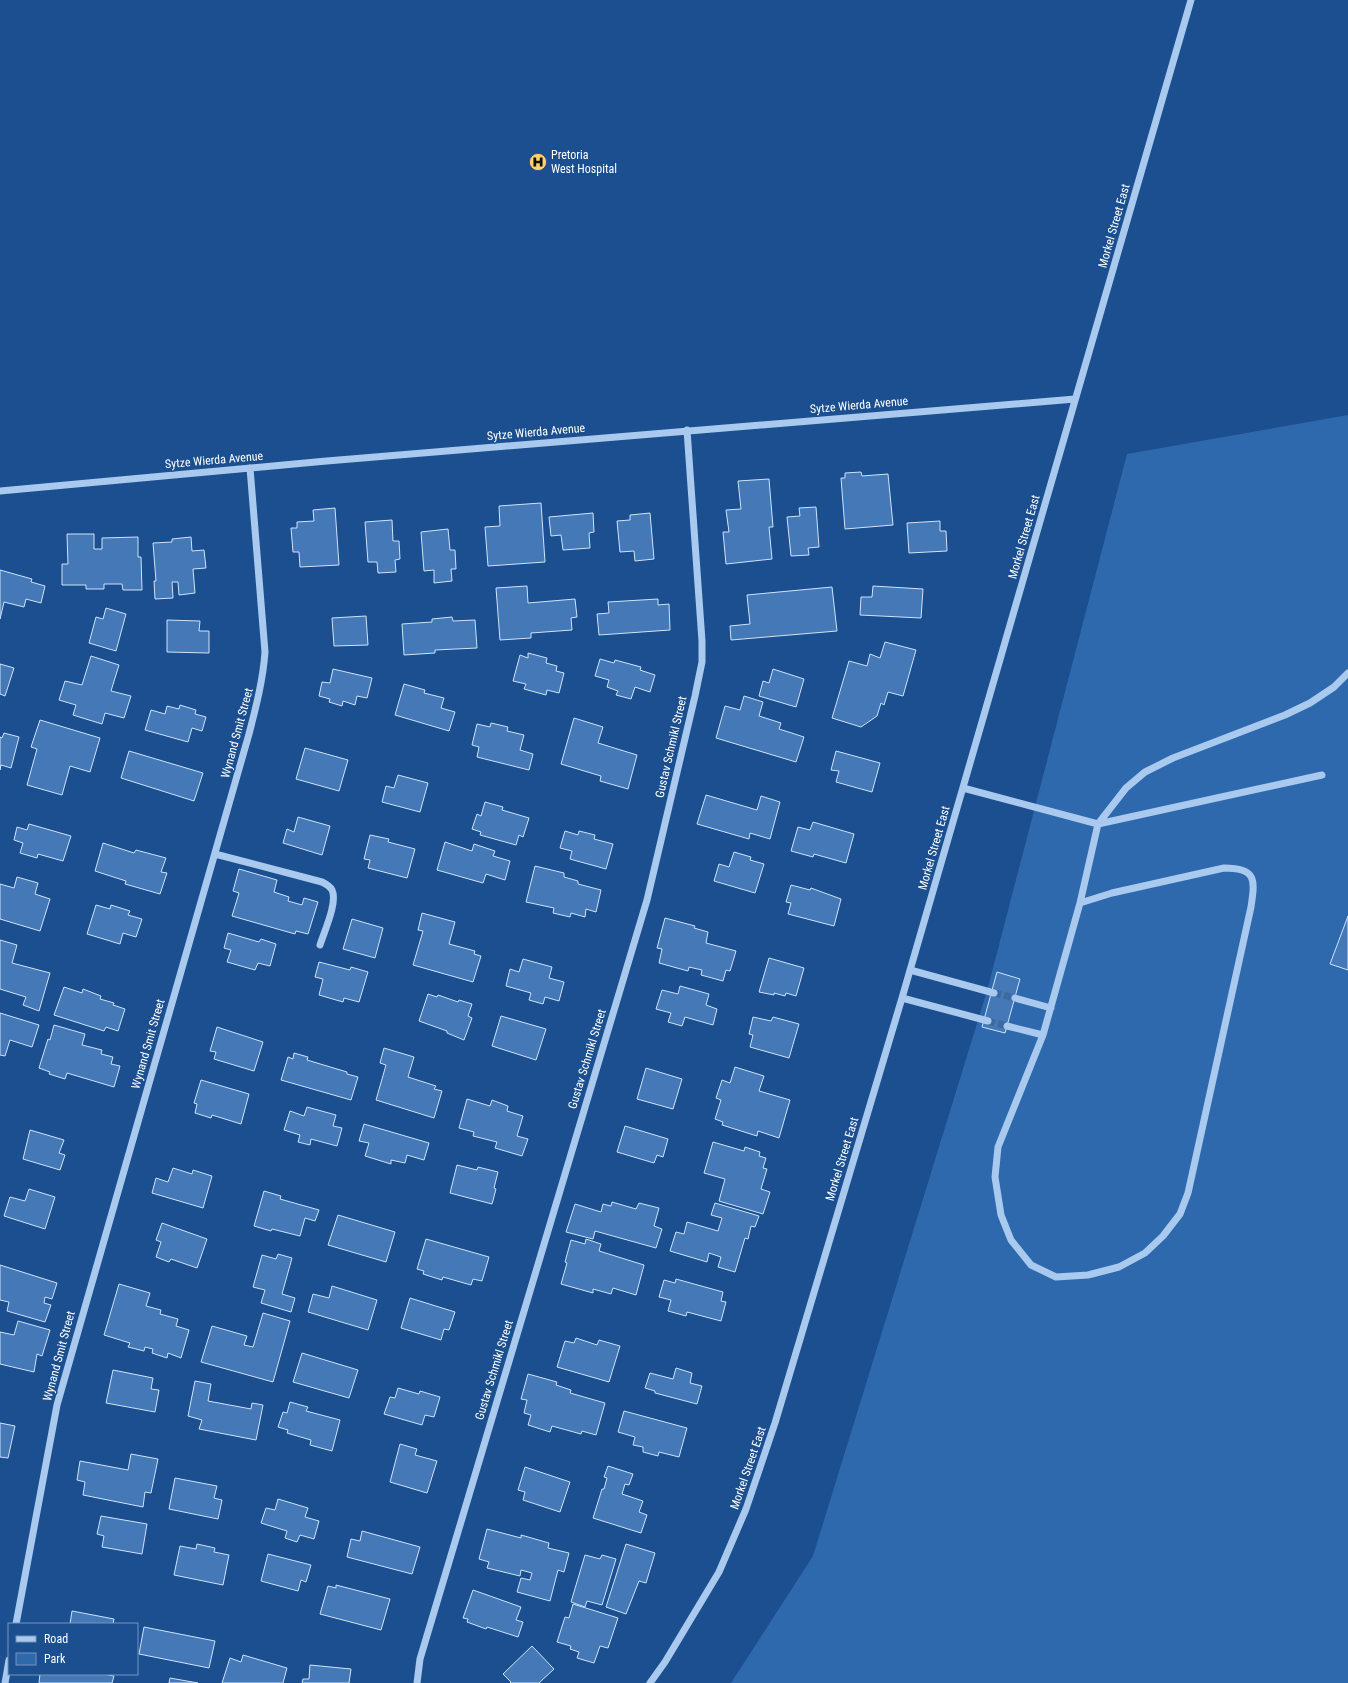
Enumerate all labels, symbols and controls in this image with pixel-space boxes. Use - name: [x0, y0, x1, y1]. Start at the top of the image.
- place label: Pretoria West Hospital: [551, 148, 617, 176]
- hospital icon: Pretoria West Hospital: [528, 152, 548, 172]
- street label: Morkel Street East: [1095, 182, 1133, 270]
- street label: Sytze Wierda Avenue: [809, 394, 909, 416]
- street label: Sytze Wierda Avenue: [486, 421, 586, 443]
- street label: Sytze Wierda Avenue: [164, 449, 264, 471]
- street label: Morkel Street East: [1005, 493, 1043, 581]
- street label: Wynand Smit Street: [218, 686, 256, 780]
- street label: Gustav Schmikl Street: [652, 694, 690, 799]
- street label: Morkel Street East: [915, 804, 953, 892]
- street label: Wynand Smit Street: [129, 997, 168, 1090]
- street label: Gustav Schmikl Street: [565, 1007, 609, 1111]
- street label: Morkel Street East: [823, 1115, 862, 1203]
- street label: Wynand Smit Street: [40, 1309, 78, 1403]
- street label: Gustav Schmikl Street: [472, 1318, 516, 1422]
- street label: Morkel Street East: [727, 1424, 769, 1511]
- legend: [8, 1623, 138, 1675]
- text: Road: [44, 1632, 68, 1646]
- text: Park: [44, 1652, 66, 1666]

